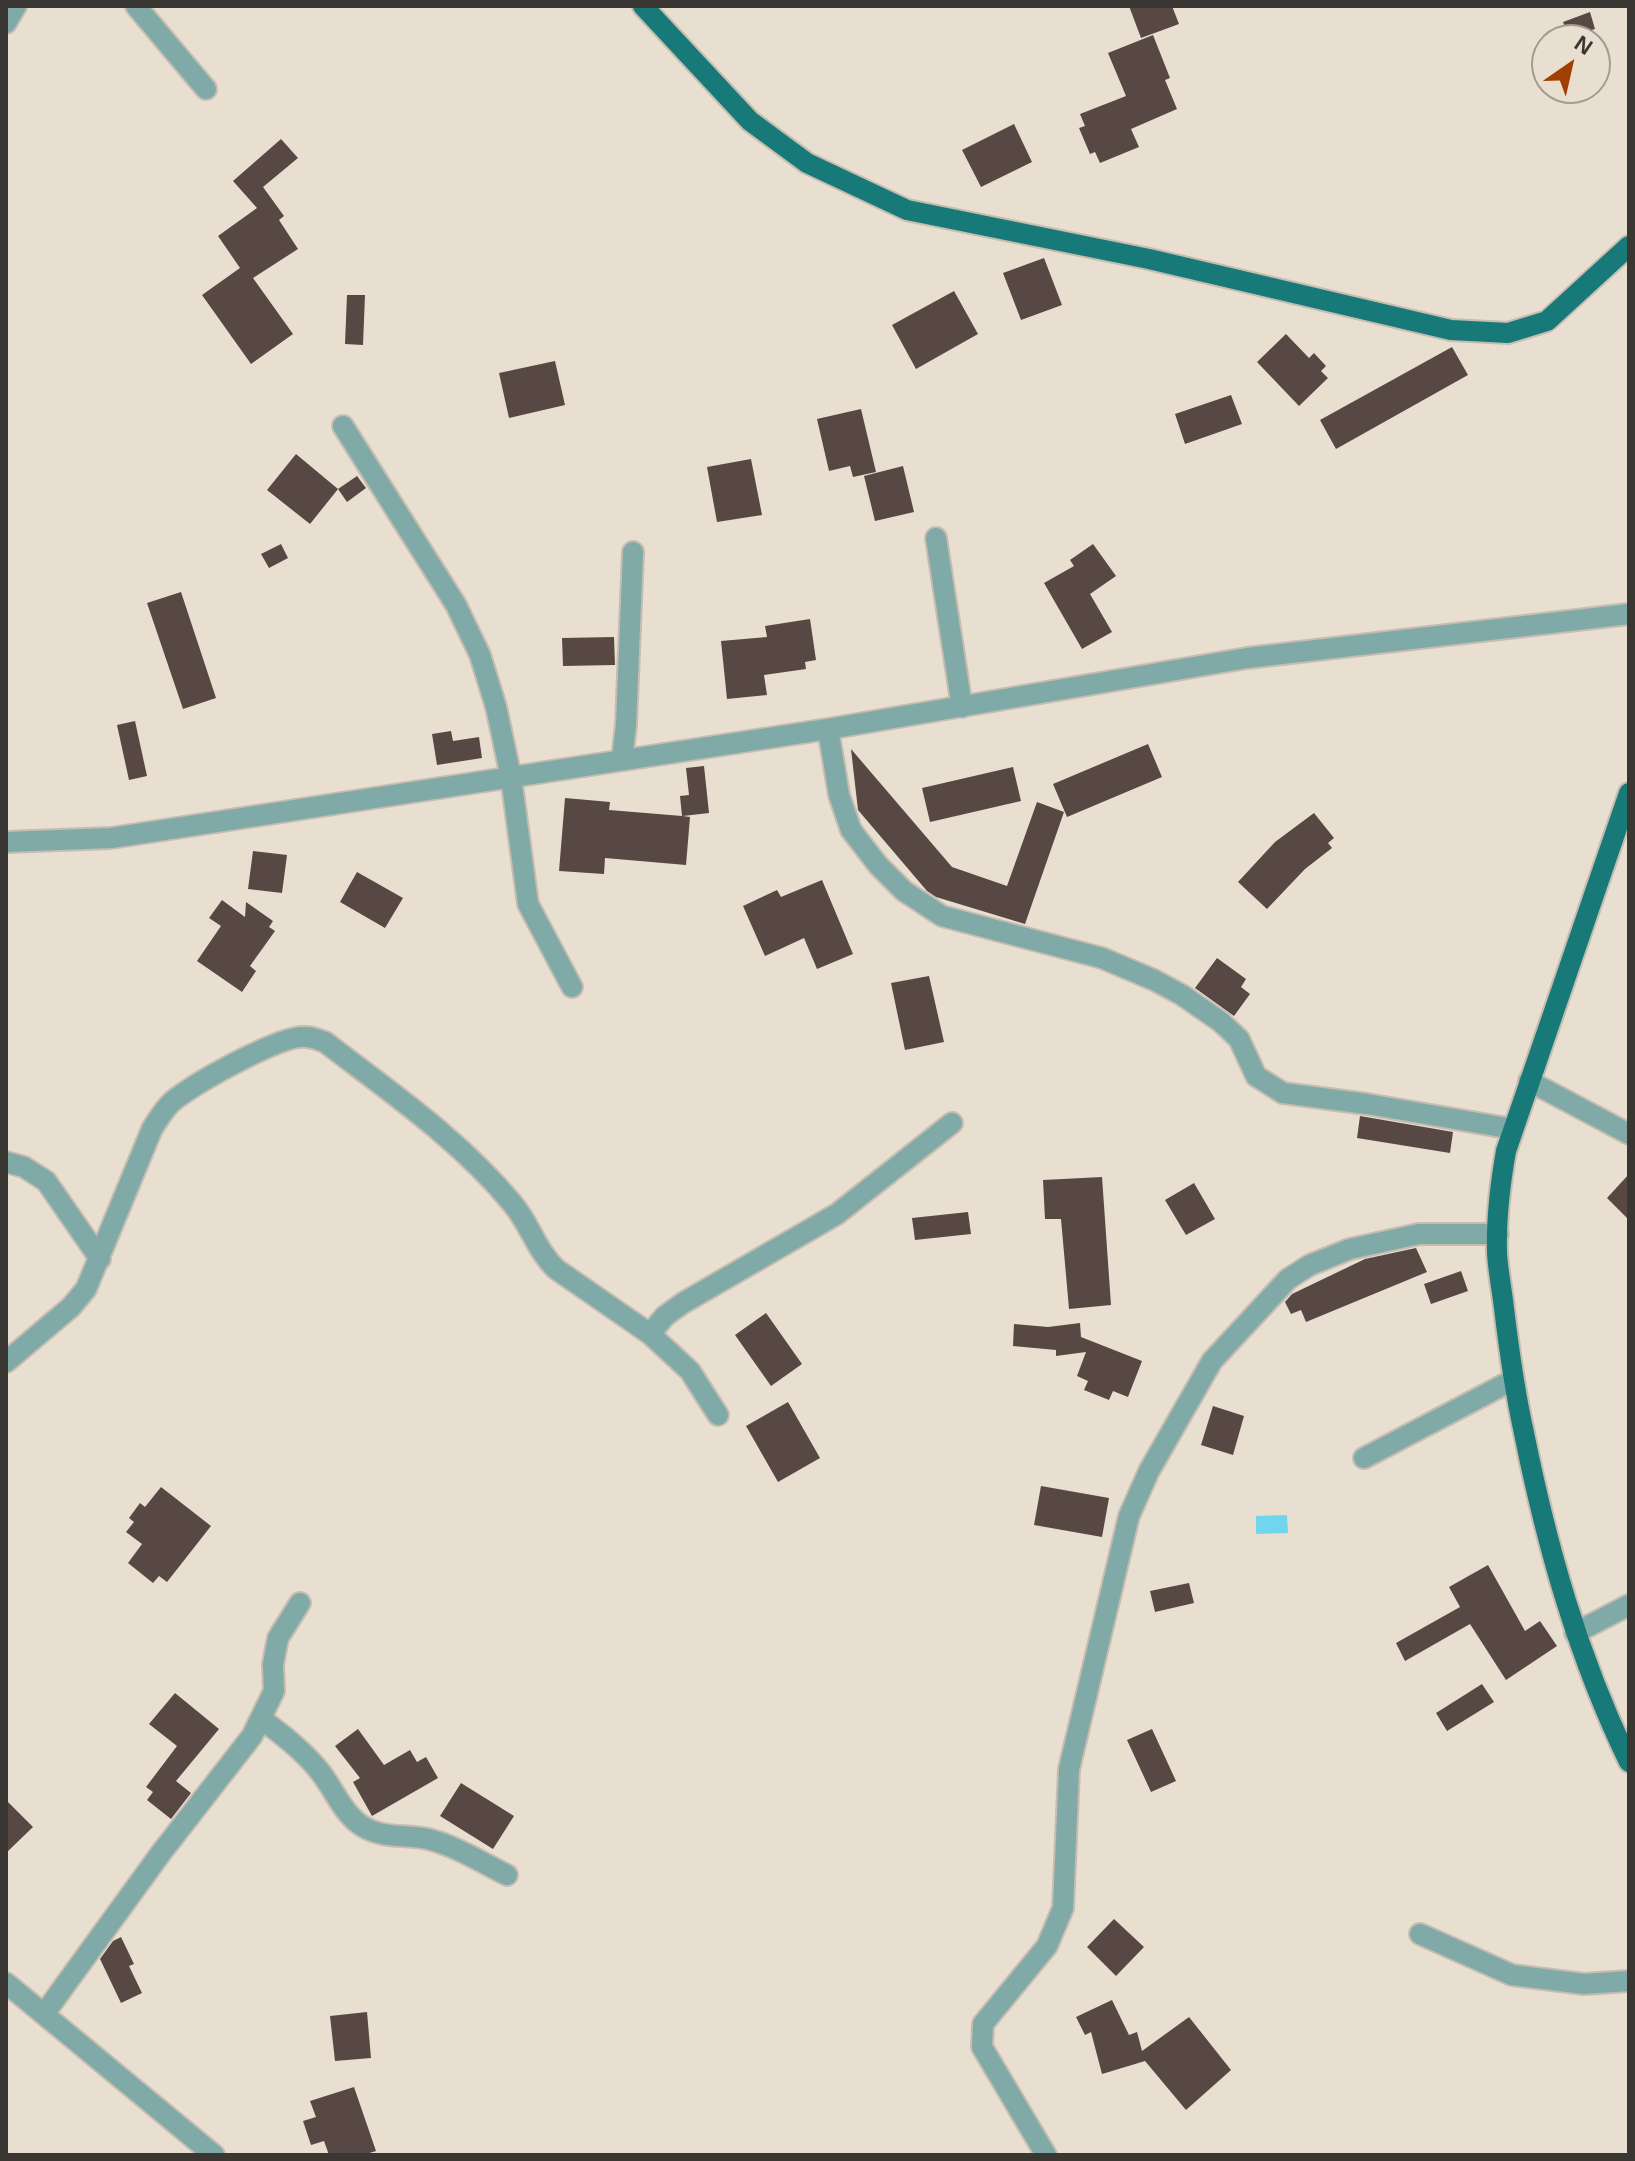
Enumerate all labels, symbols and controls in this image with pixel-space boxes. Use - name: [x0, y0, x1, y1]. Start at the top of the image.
- north arrow: [1531, 24, 1611, 104]
- text: N: [1570, 31, 1597, 60]

